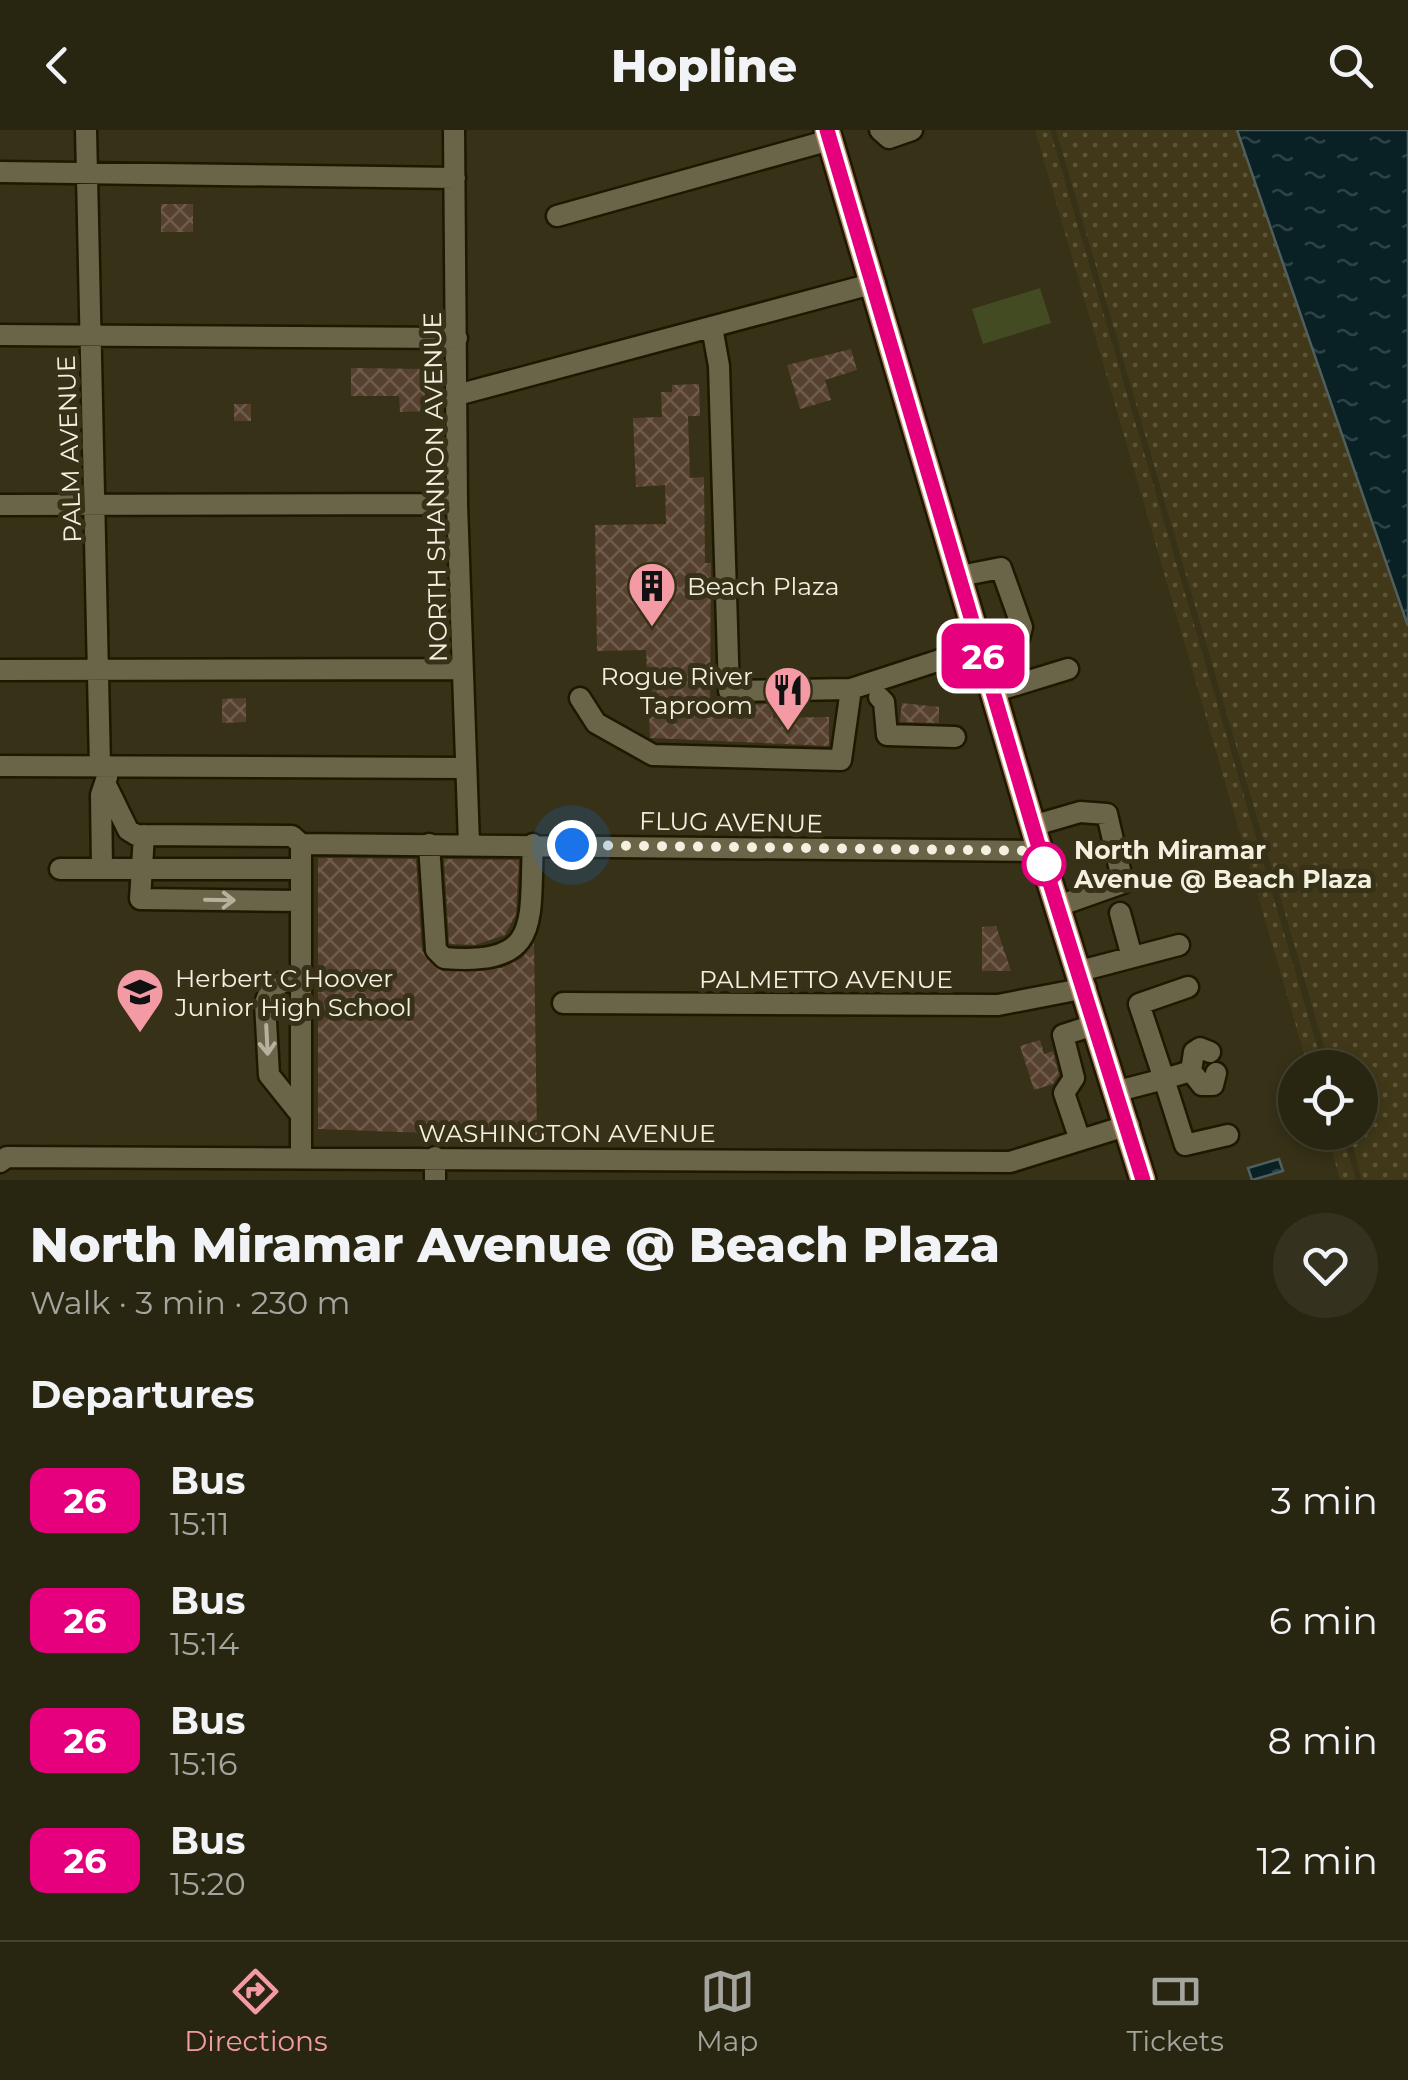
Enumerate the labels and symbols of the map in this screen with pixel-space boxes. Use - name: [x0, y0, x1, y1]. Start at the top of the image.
- street label: NORTH SHANNON AVENUE: [417, 312, 453, 662]
- street label: PALM AVENUE: [51, 355, 87, 543]
- building icon: Beach Plaza: [626, 560, 678, 628]
- place label: Beach Plaza: [687, 571, 840, 601]
- line badge: 26: [938, 624, 1028, 688]
- place label: Rogue River Taproom: [601, 661, 753, 720]
- restaurant icon: Rogue River Taproom: [762, 664, 814, 732]
- street label: FLUG AVENUE: [639, 805, 823, 839]
- your location: [547, 820, 597, 870]
- place label: North Miramar Avenue @ Beach Plaza: [1073, 835, 1372, 894]
- marker: North Miramar Avenue @ Beach Plaza: [1023, 843, 1065, 885]
- one-way arrow: [204, 891, 236, 910]
- place label: Herbert C Hoover Junior High School: [174, 963, 412, 1022]
- street label: PALMETTO AVENUE: [699, 964, 953, 994]
- school or university icon: Herbert C Hoover Junior High School: [114, 966, 166, 1034]
- one-way arrow: [258, 1024, 277, 1056]
- street label: WASHINGTON AVENUE: [418, 1118, 716, 1148]

